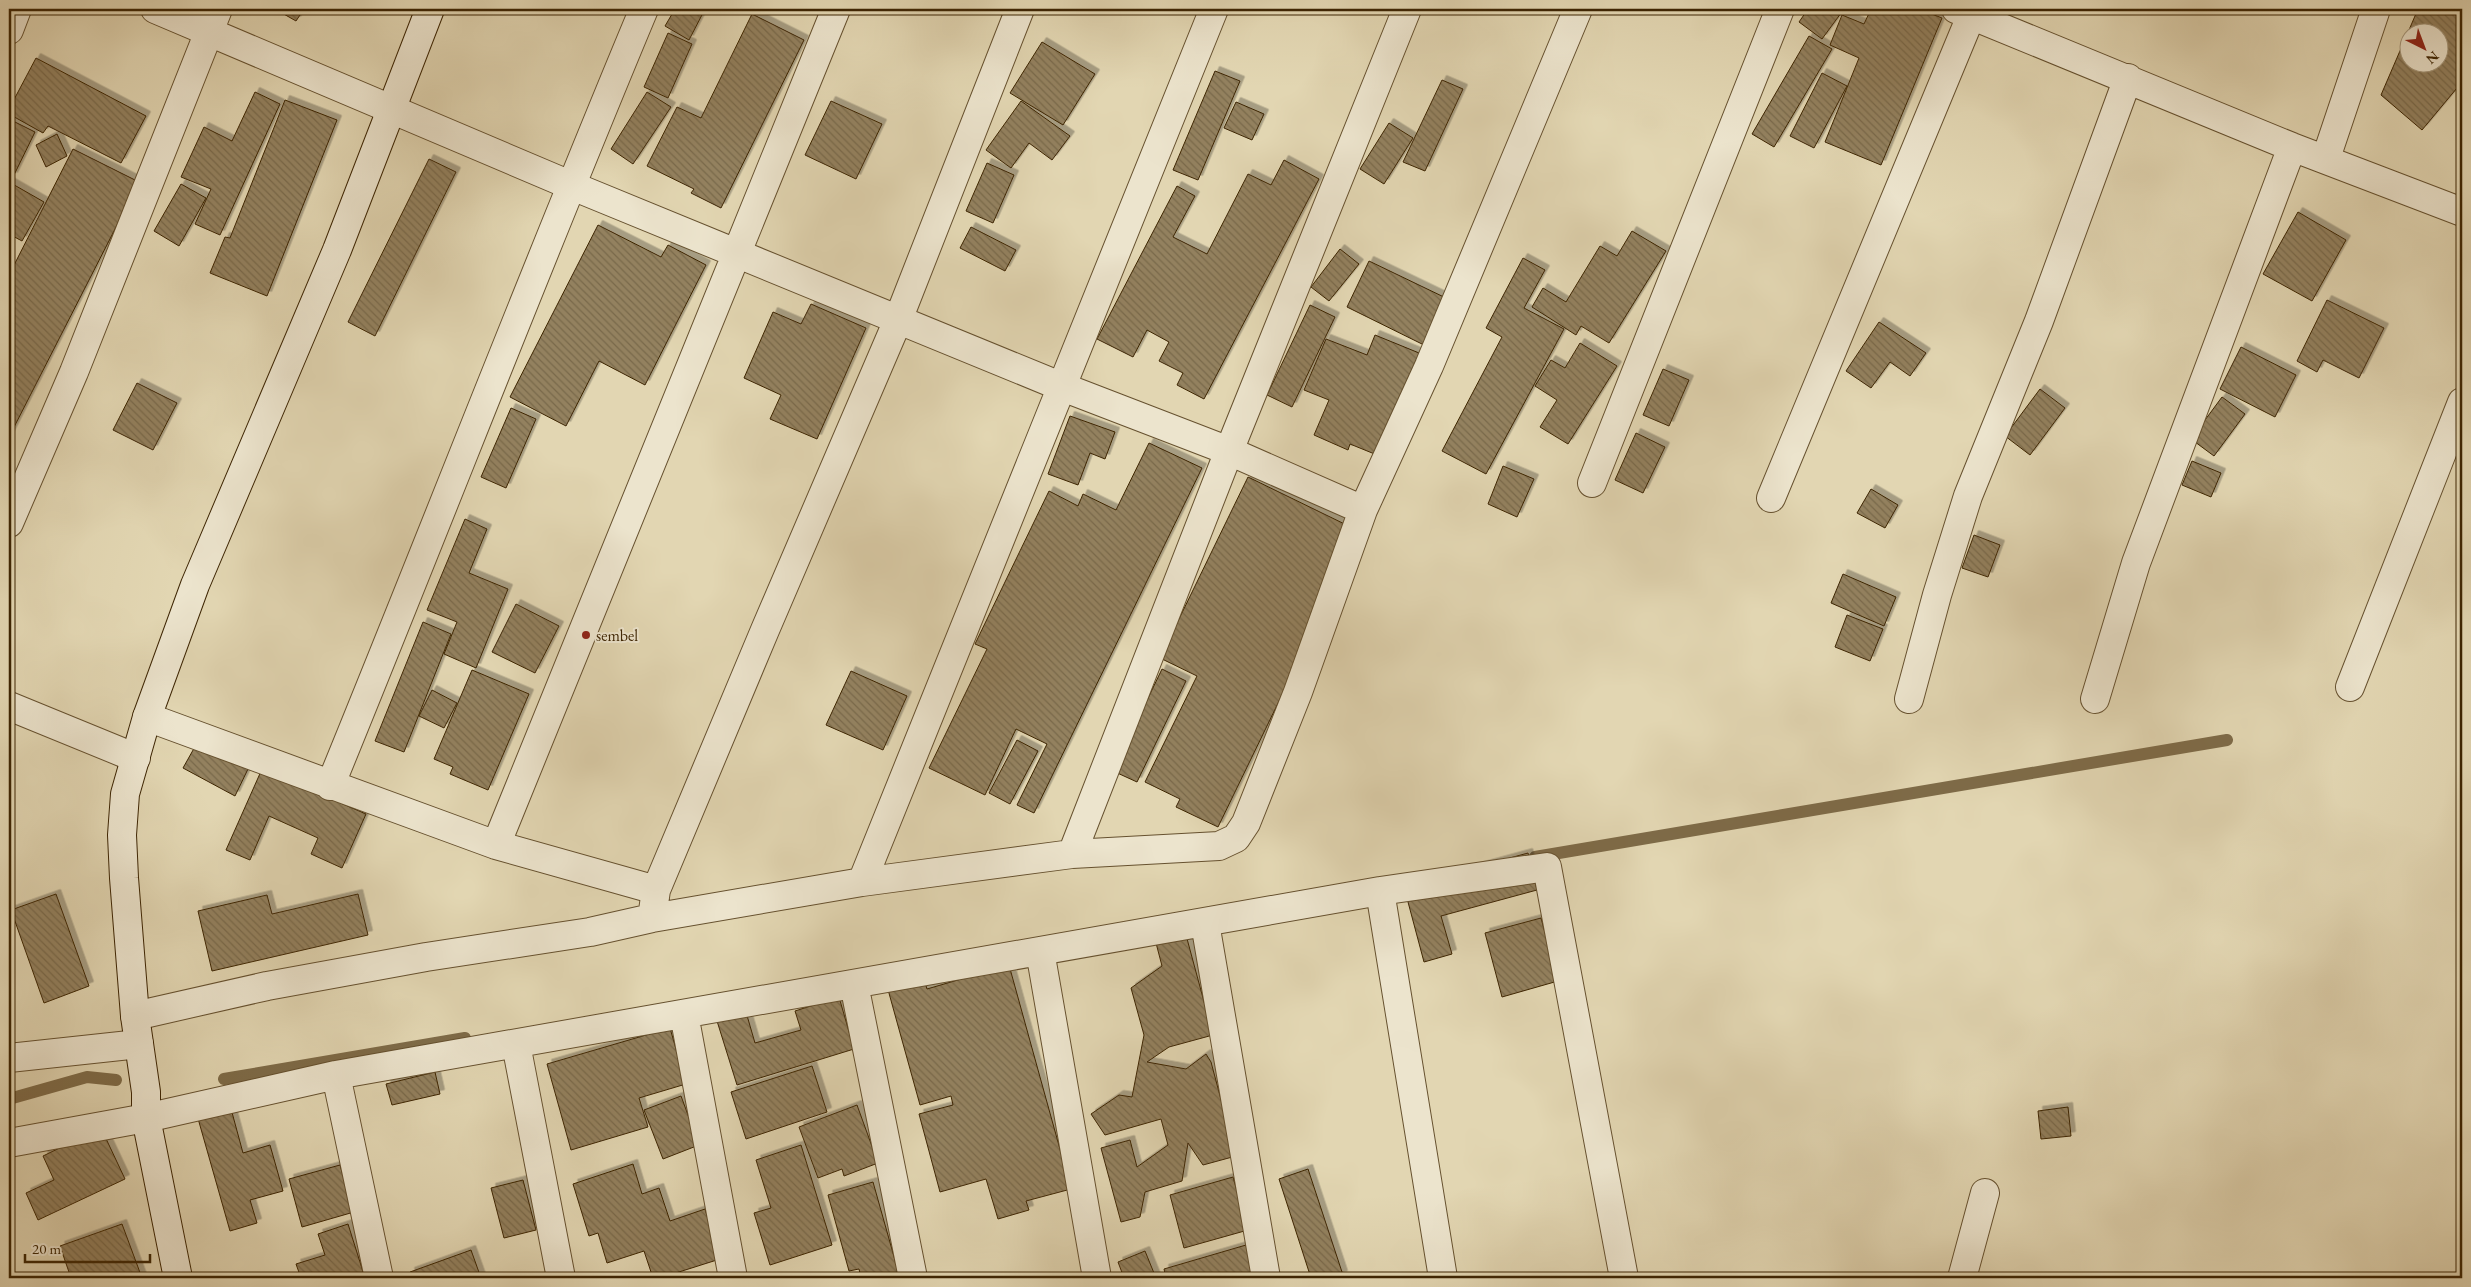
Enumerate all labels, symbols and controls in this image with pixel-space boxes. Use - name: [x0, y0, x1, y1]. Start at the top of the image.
- north arrow: [2398, 22, 2448, 72]
- text: N: [2422, 47, 2443, 69]
- place label: sembel: [596, 625, 638, 646]
- marker: sembel: [580, 629, 592, 641]
- scale bar: [25, 1232, 150, 1264]
- text: 20 m: [32, 1239, 61, 1258]

